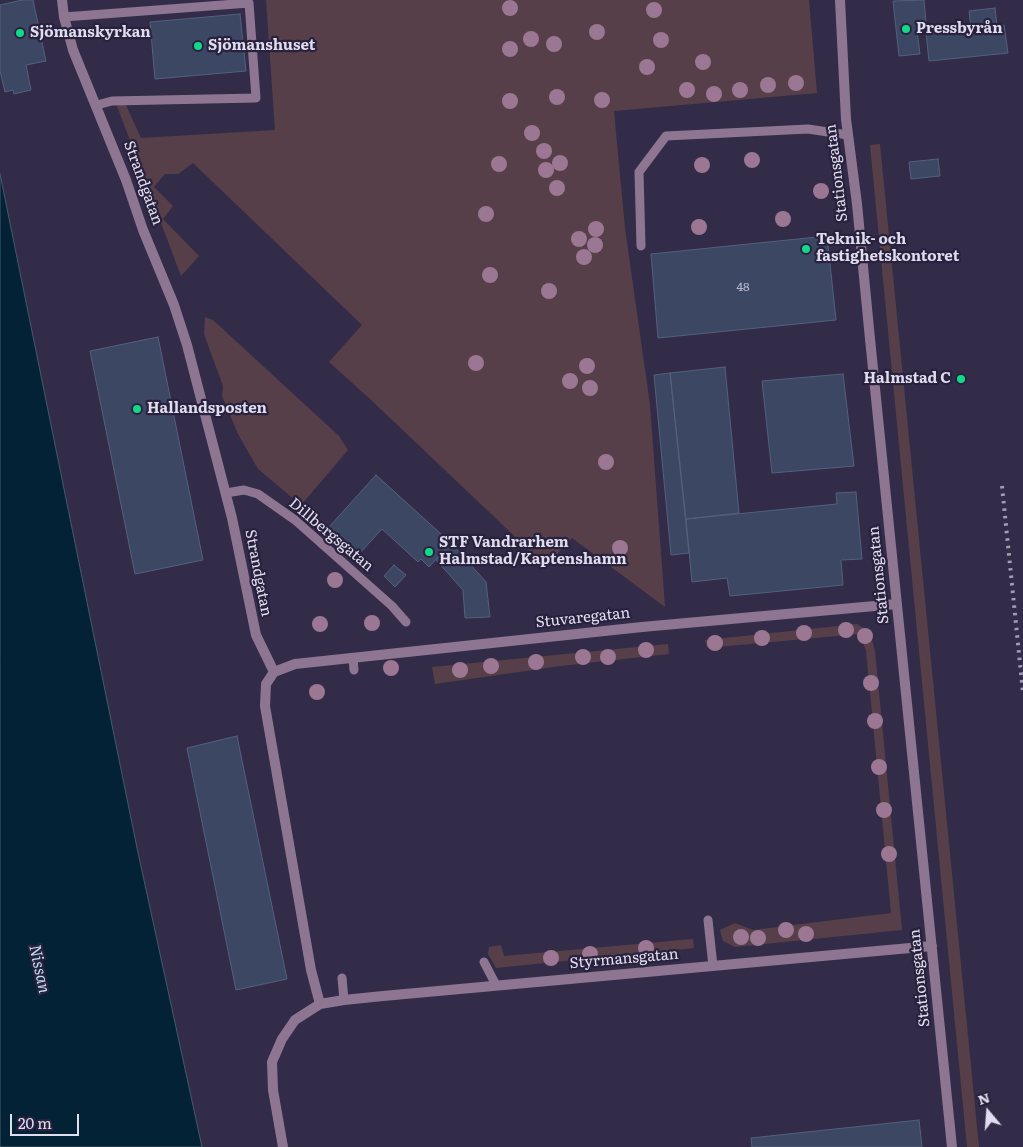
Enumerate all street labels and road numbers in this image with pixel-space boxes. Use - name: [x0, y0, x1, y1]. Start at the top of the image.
- street label: Stationsgatan: [822, 123, 852, 223]
- street label: Strandgatan: [119, 138, 167, 228]
- street label: Dillbergsgatan: [285, 494, 377, 576]
- street label: Stationsgatan: [865, 525, 893, 625]
- street label: Strandgatan: [241, 528, 275, 618]
- street label: Stuvaregatan: [535, 604, 631, 632]
- street label: Stationsgatan: [906, 928, 934, 1028]
- street label: Styrmansgatan: [569, 945, 679, 973]

